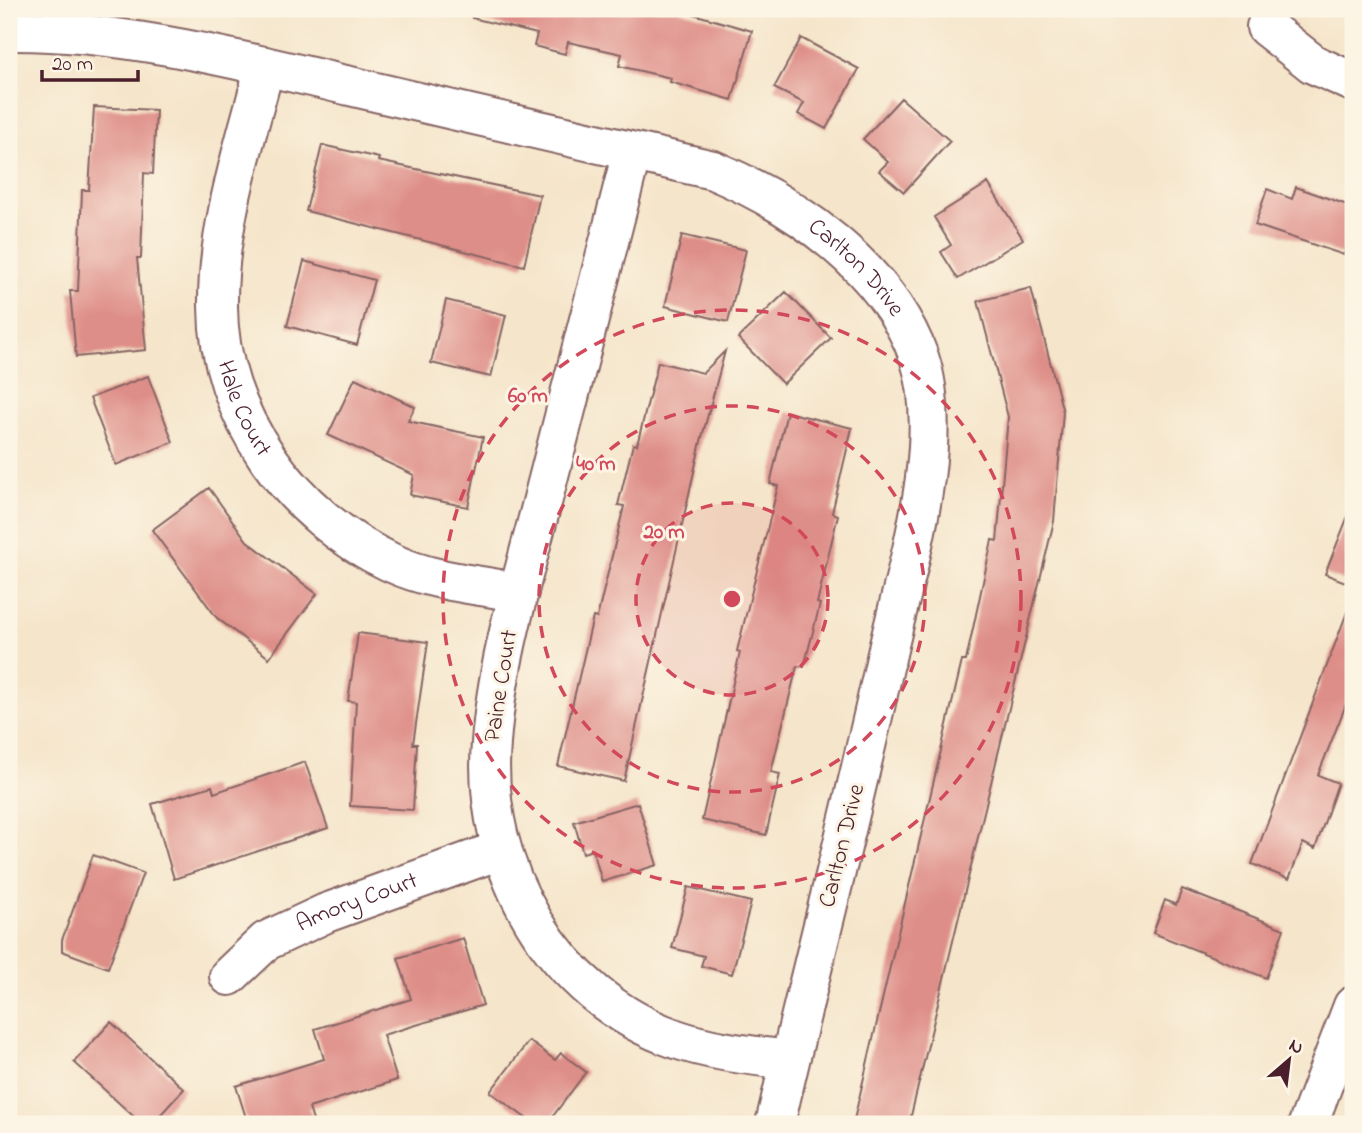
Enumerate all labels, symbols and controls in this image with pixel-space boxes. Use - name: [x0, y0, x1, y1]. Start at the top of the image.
- scale bar: [42, 38, 138, 82]
- text: 20 m: [52, 50, 93, 80]
- street label: Carlton Drive: [800, 210, 913, 324]
- street label: Hale Court: [207, 357, 280, 464]
- text: 60 m: [508, 382, 548, 412]
- text: 40 m: [576, 450, 616, 480]
- text: 20 m: [642, 518, 685, 548]
- centre of rings: [720, 587, 744, 611]
- street label: Paine Court: [476, 627, 528, 745]
- street label: Carlton Drive: [811, 780, 875, 911]
- street label: Amory Court: [291, 864, 423, 942]
- north arrow: [1254, 1024, 1324, 1094]
- text: N: [1284, 1032, 1308, 1062]

